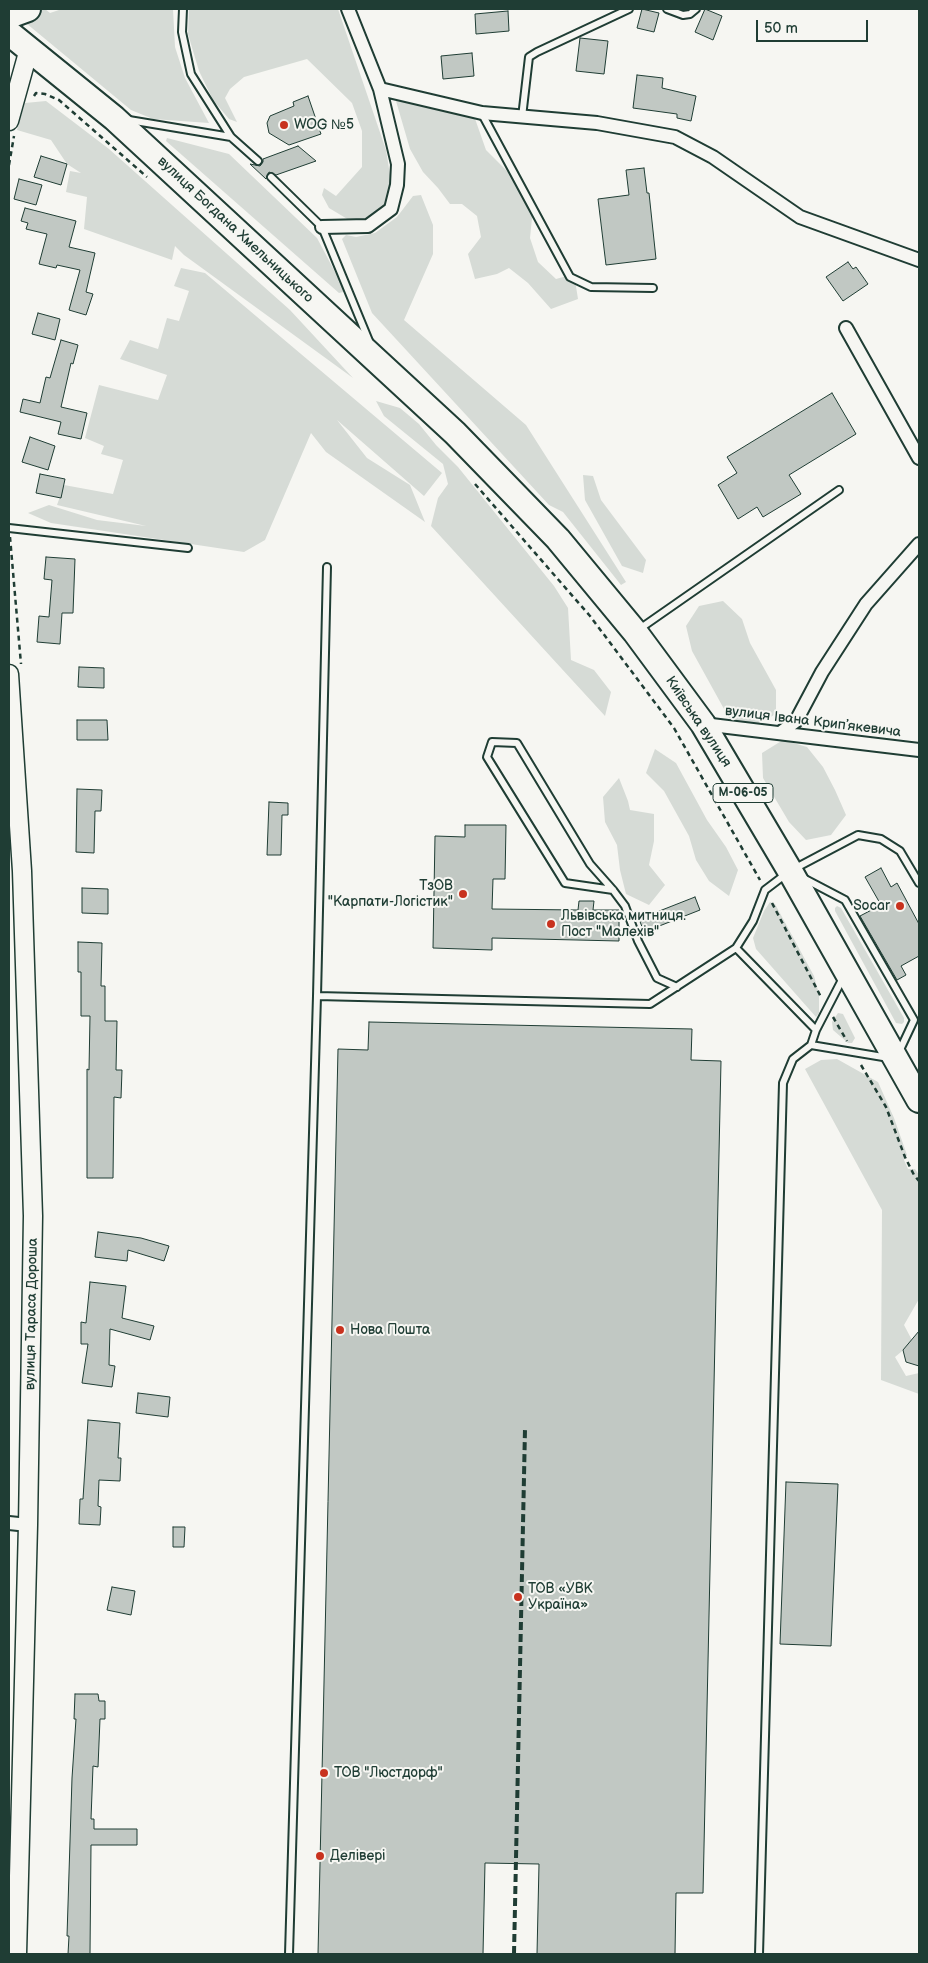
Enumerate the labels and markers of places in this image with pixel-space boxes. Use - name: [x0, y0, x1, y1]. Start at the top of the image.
- place label: WOG №5: [294, 117, 354, 133]
- marker: WOG №5: [278, 119, 290, 131]
- place label: ТзОВ "Карпати-Логістик": [328, 878, 453, 910]
- marker: ТзОВ "Карпати-Логістик": [457, 888, 469, 900]
- place label: Socar: [853, 898, 890, 914]
- marker: Socar: [894, 900, 906, 912]
- place label: Львівська митниця. Пост "Малехів": [561, 908, 686, 940]
- marker: Львівська митниця. Пост "Малехів": [545, 918, 557, 930]
- place label: Нова Пошта: [350, 1322, 430, 1338]
- marker: Нова Пошта: [334, 1324, 346, 1336]
- place label: ТОВ «УВК Україна»: [528, 1581, 593, 1614]
- marker: ТОВ «УВК Україна»: [512, 1591, 524, 1603]
- place label: ТОВ "Люстдорф": [334, 1765, 443, 1781]
- marker: ТОВ "Люстдорф": [318, 1767, 330, 1779]
- place label: Делівері: [330, 1848, 386, 1864]
- marker: Делівері: [314, 1850, 326, 1862]

